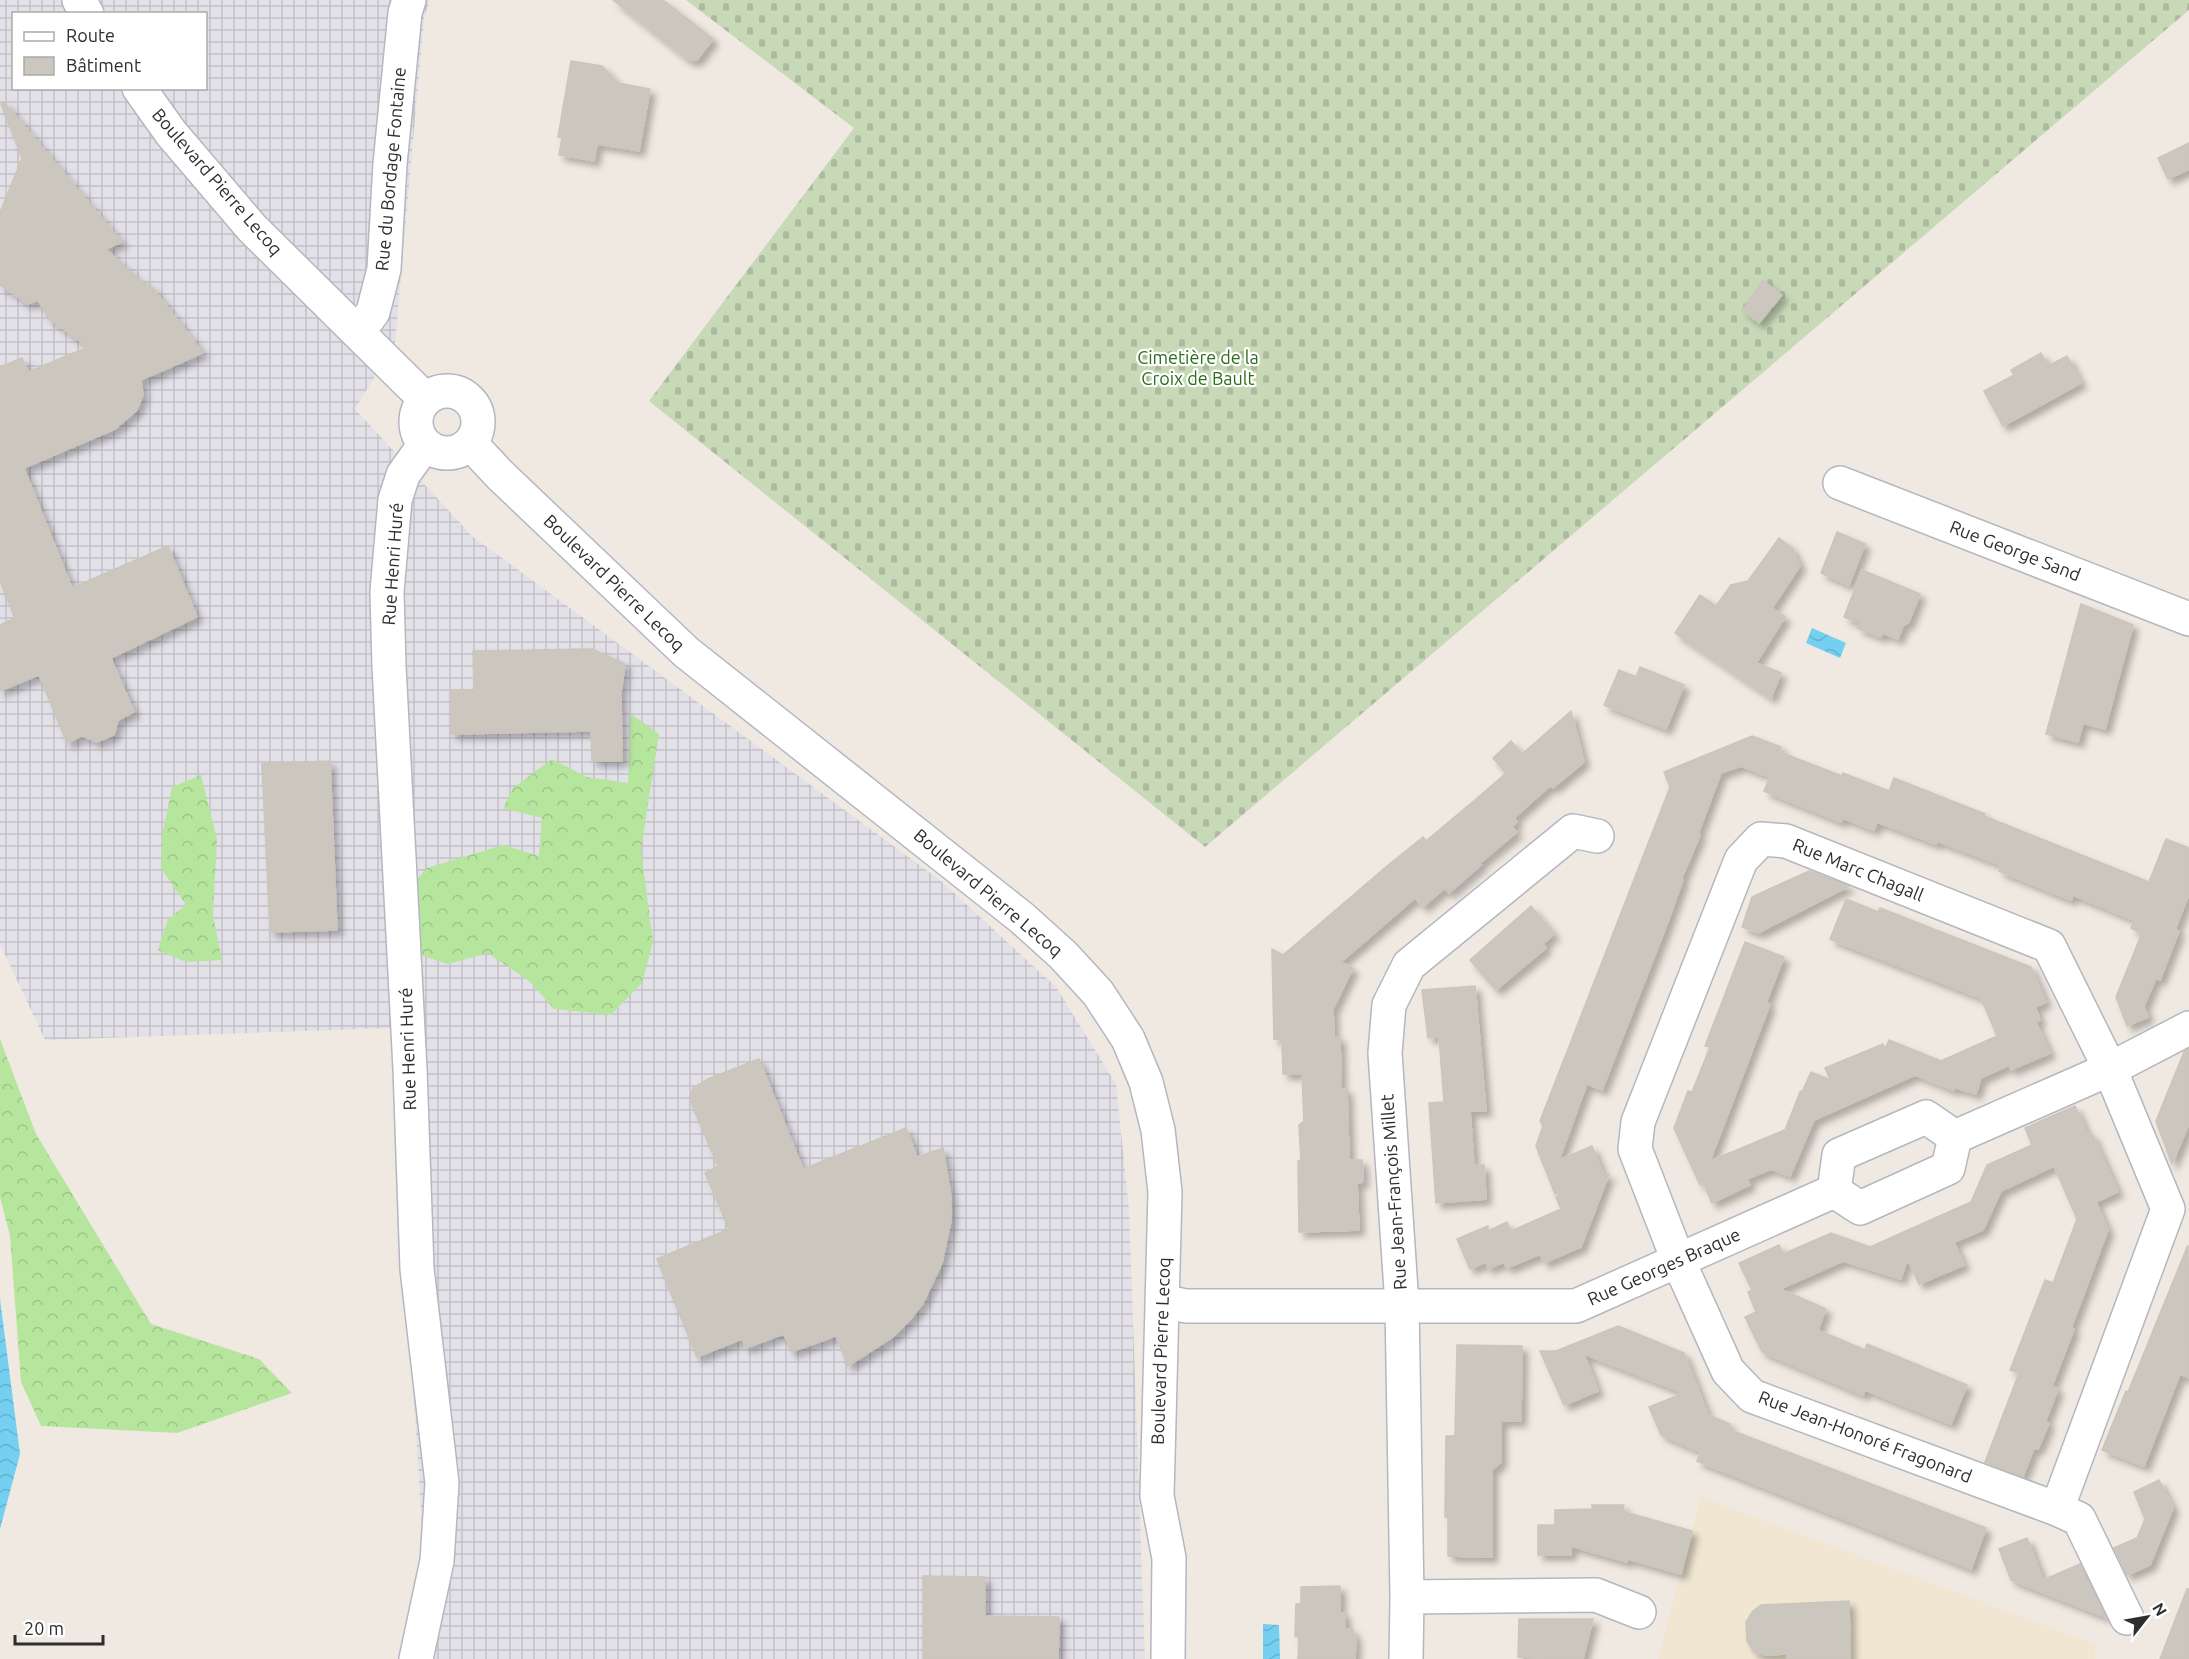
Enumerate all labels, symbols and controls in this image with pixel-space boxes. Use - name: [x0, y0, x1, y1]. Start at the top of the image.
- legend: [12, 12, 207, 90]
- text: Route: [66, 25, 115, 45]
- text: Bâtiment: [66, 55, 141, 75]
- street label: Rue du Bordage Fontaine: [371, 66, 409, 272]
- street label: Boulevard Pierre Lecoq: [149, 104, 287, 259]
- park label: Cimetière de la Croix de Bault: [1137, 347, 1259, 388]
- street label: Rue Henri Huré: [378, 502, 406, 626]
- street label: Boulevard Pierre Lecoq: [540, 510, 689, 655]
- street label: Rue George Sand: [1947, 516, 2084, 584]
- street label: Boulevard Pierre Lecoq: [910, 824, 1067, 960]
- street label: Rue Marc Chagall: [1790, 834, 1927, 905]
- street label: Rue Henri Huré: [395, 987, 419, 1111]
- street label: Rue Jean-François Millet: [1376, 1094, 1410, 1291]
- street label: Rue Georges Braque: [1584, 1223, 1743, 1309]
- street label: Boulevard Pierre Lecoq: [1147, 1257, 1173, 1445]
- street label: Rue Jean-Honoré Fragonard: [1756, 1386, 1975, 1486]
- north arrow: [2117, 1587, 2177, 1647]
- text: N: [2149, 1600, 2171, 1619]
- scale bar: [15, 1608, 104, 1646]
- text: 20 m: [24, 1618, 64, 1638]

